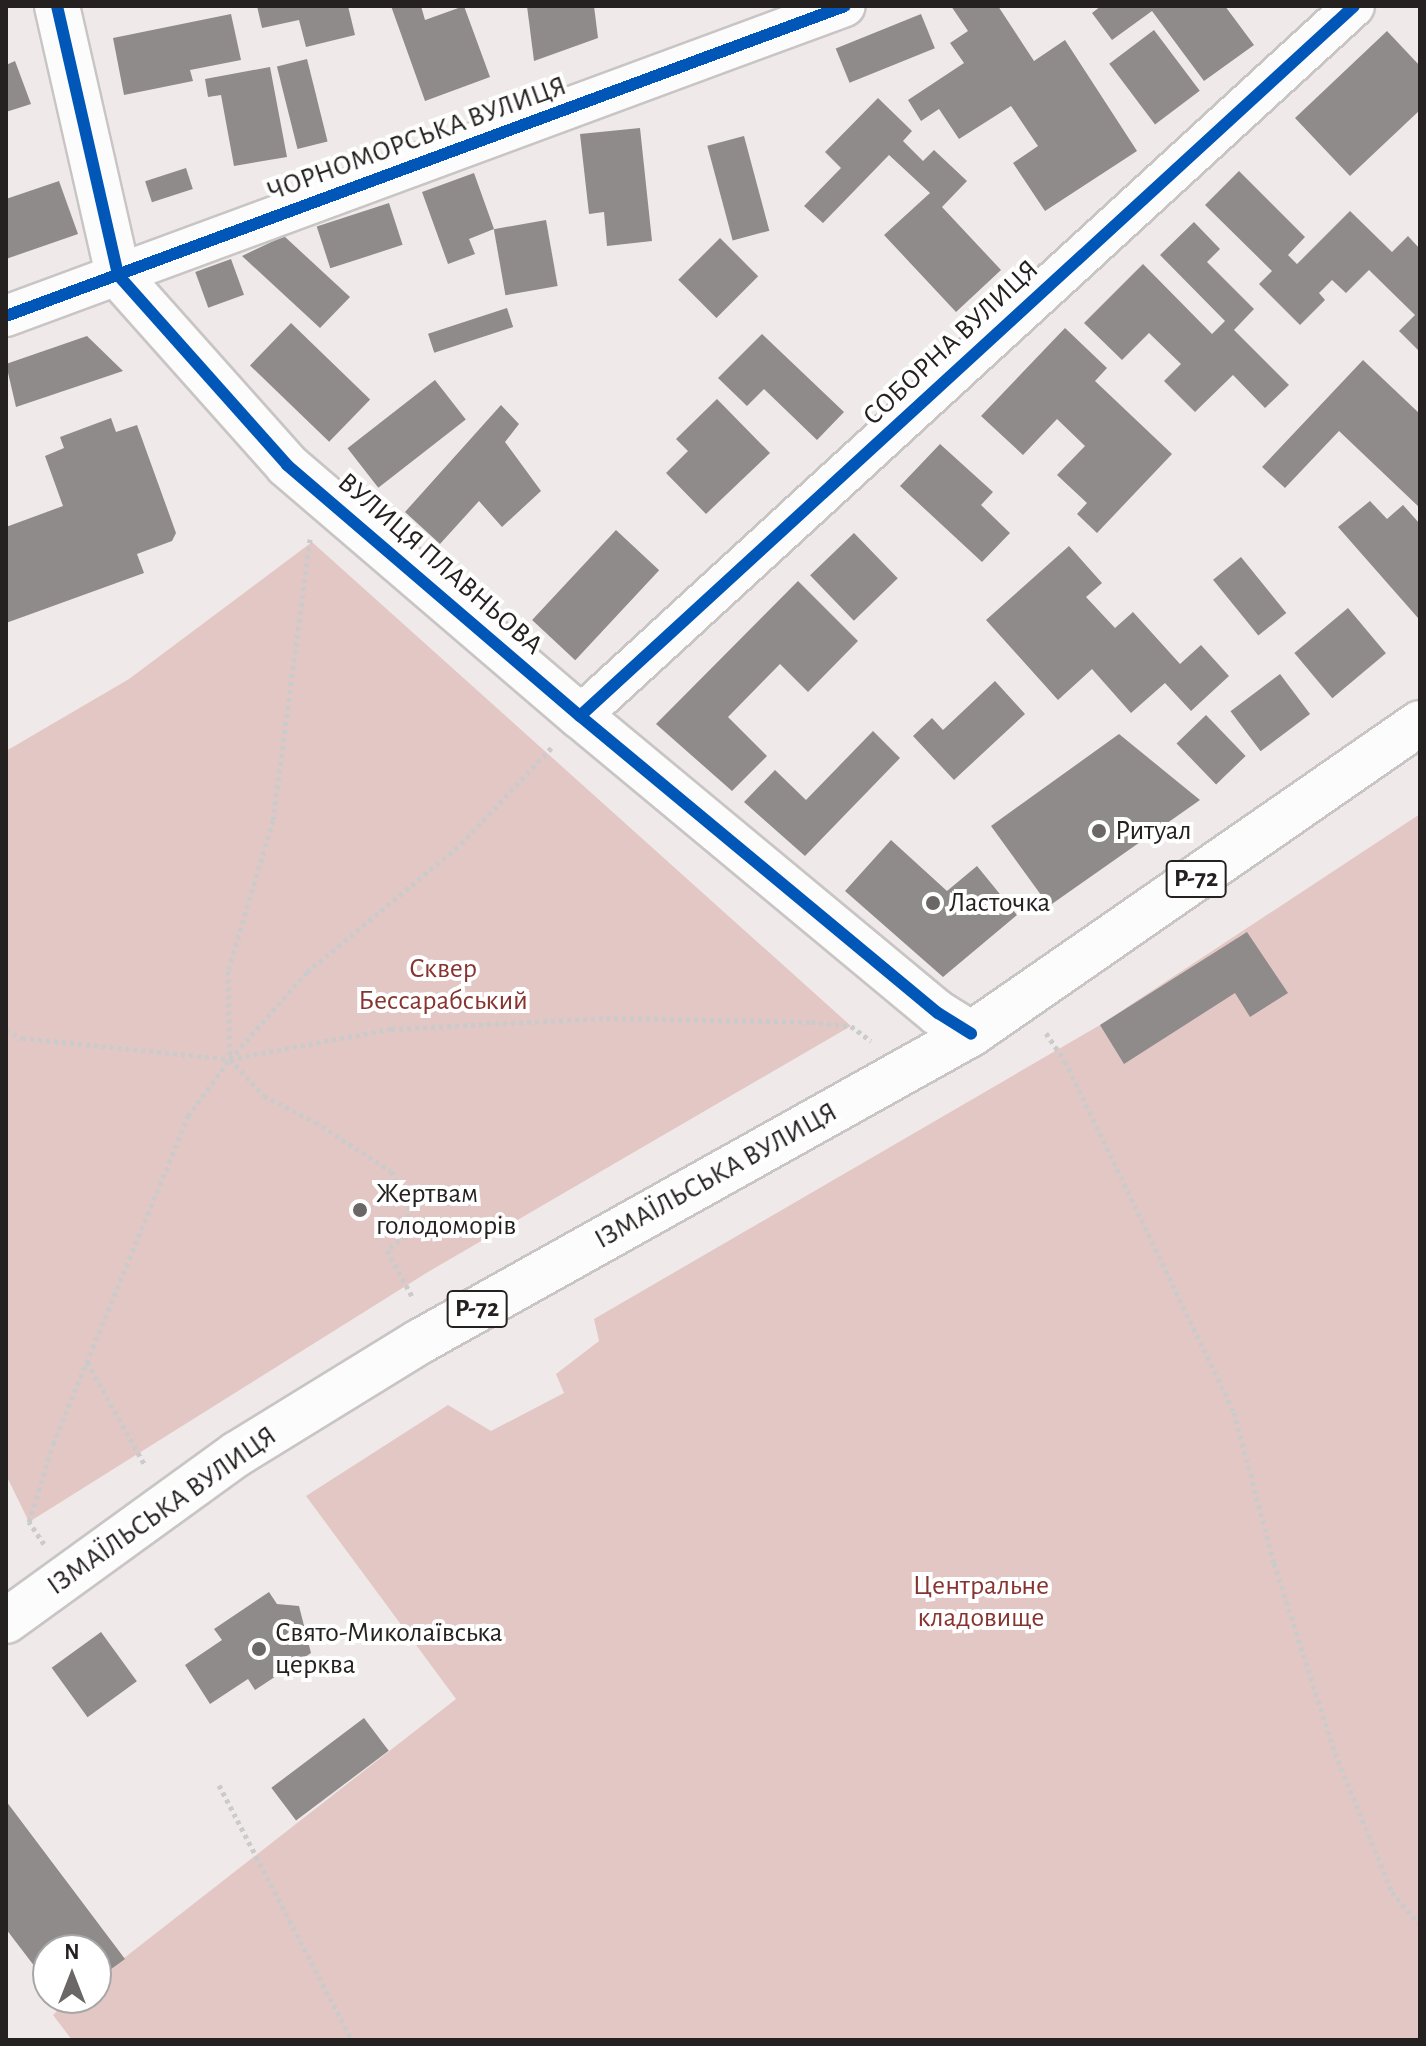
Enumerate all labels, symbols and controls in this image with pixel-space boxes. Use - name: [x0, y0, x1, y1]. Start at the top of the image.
- street label: ЧОРНОМОРСЬКА ВУЛИЦЯ: [263, 69, 571, 209]
- street label: СОБОРНА ВУЛИЦЯ: [856, 253, 1046, 433]
- street label: ВУЛИЦЯ ПЛАВНЬОВА: [331, 466, 549, 662]
- place label: Ритуал: [1115, 814, 1192, 848]
- marker: Ритуал: [1090, 822, 1108, 840]
- road number: Р-72: [1164, 857, 1228, 901]
- place label: Ласточка: [949, 886, 1050, 920]
- marker: Ласточка: [924, 894, 942, 912]
- park label: Сквер Бессарабський: [358, 952, 528, 1018]
- street label: ІЗМАЇЛЬСЬКА ВУЛИЦЯ: [589, 1095, 843, 1257]
- place label: Жертвам голодоморів: [376, 1177, 516, 1243]
- marker: Жертвам голодоморів: [351, 1201, 369, 1219]
- road number: Р-72: [445, 1287, 509, 1331]
- street label: ІЗМАЇЛЬСЬКА ВУЛИЦЯ: [41, 1419, 283, 1603]
- park label: Центральне кладовище: [913, 1569, 1049, 1635]
- place label: Свято-Миколаївська церква: [275, 1616, 502, 1682]
- marker: Свято-Миколаївська церква: [250, 1640, 268, 1658]
- north arrow: [32, 1934, 112, 2014]
- text: N: [64, 1941, 80, 1963]

